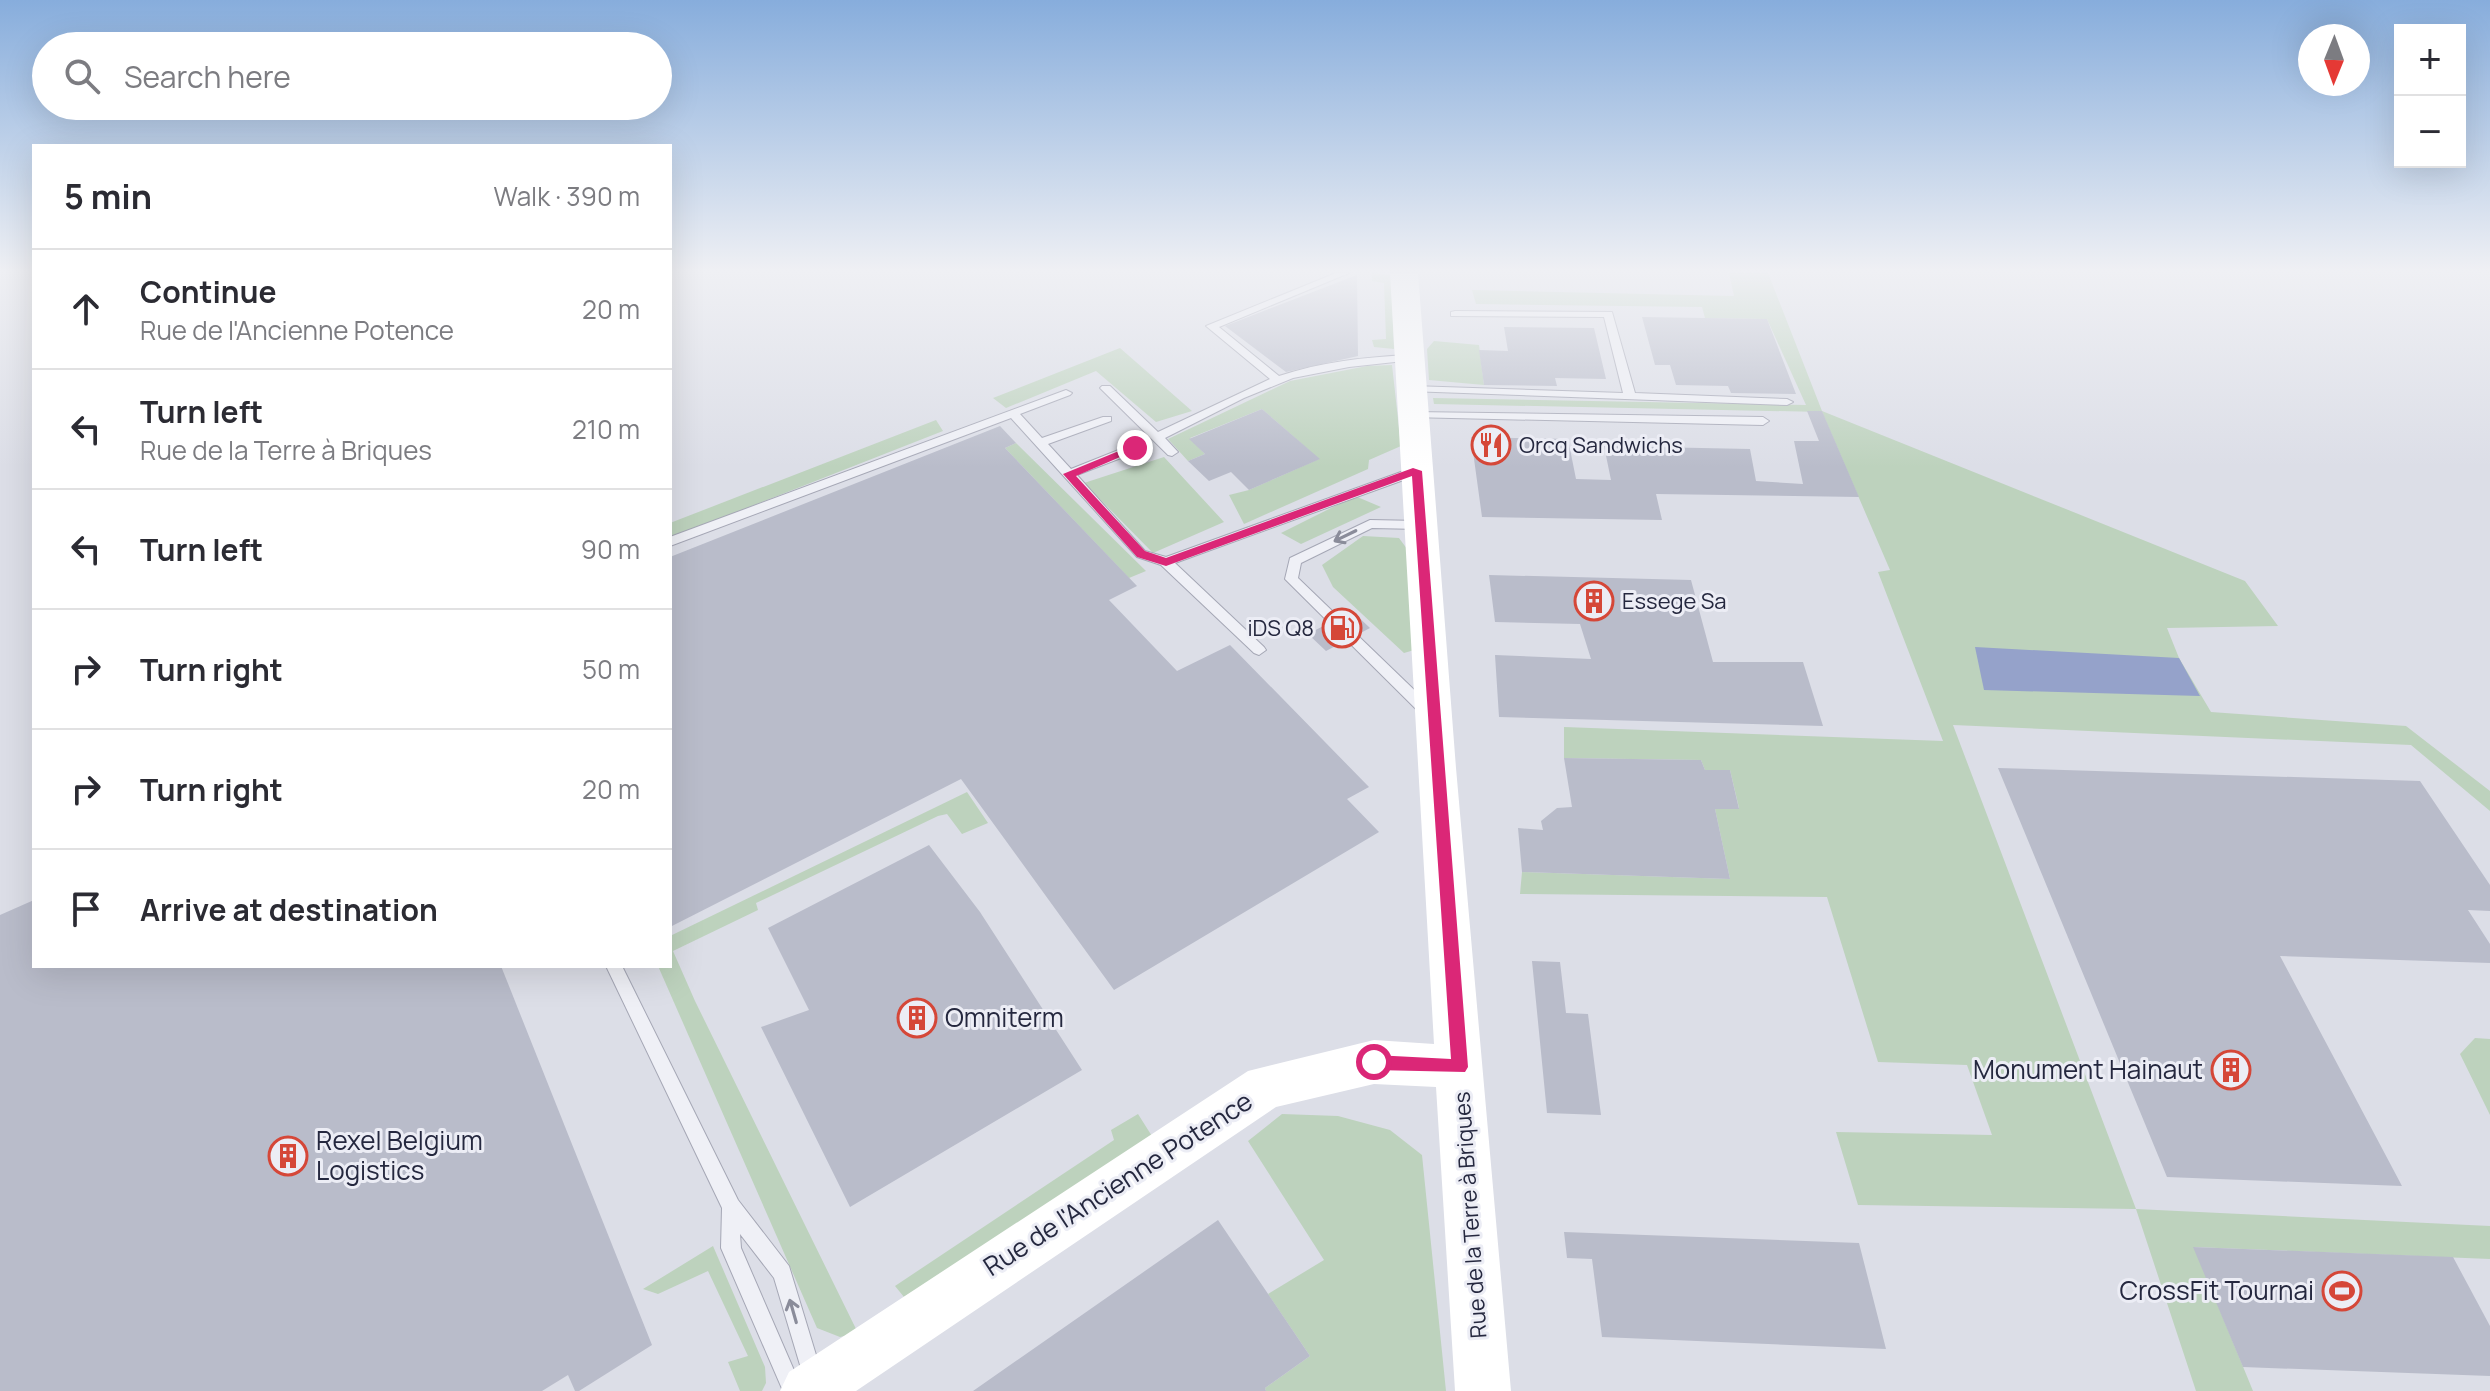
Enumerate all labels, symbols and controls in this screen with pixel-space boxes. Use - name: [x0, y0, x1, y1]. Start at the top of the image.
- north arrow: [2298, 24, 2370, 96]
- map controls: [2394, 24, 2466, 168]
- button: +: [2394, 24, 2466, 96]
- search box: [32, 32, 672, 120]
- icon: search: [60, 54, 104, 98]
- text: Search here: [124, 56, 291, 97]
- button: −: [2394, 96, 2466, 168]
- text: 5 min: [64, 173, 152, 219]
- text: Walk · 390 m: [494, 178, 640, 214]
- text: Continue: [140, 271, 276, 312]
- icon: ahead: [64, 287, 108, 331]
- text: 20 m: [582, 291, 640, 327]
- text: Rue de l'Ancienne Potence: [140, 312, 454, 348]
- text: Turn left: [140, 391, 263, 432]
- icon: left: [64, 407, 108, 451]
- text: 210 m: [572, 411, 640, 447]
- restaurant icon: Orcq Sandwichs: [1470, 424, 1512, 466]
- route end: [1117, 430, 1153, 466]
- place label: Orcq Sandwichs: [1519, 430, 1683, 460]
- text: Rue de la Terre à Briques: [140, 432, 432, 468]
- icon: left: [64, 527, 108, 571]
- text: Turn left: [140, 529, 263, 570]
- one-way arrow: [1334, 529, 1358, 545]
- text: 90 m: [581, 531, 640, 567]
- building icon: Essege Sa: [1573, 580, 1615, 622]
- place label: Essege Sa: [1622, 586, 1727, 616]
- fuel station icon: iDS Q8: [1321, 607, 1363, 649]
- place label: iDS Q8: [1247, 613, 1314, 643]
- icon: right: [64, 647, 108, 691]
- text: Turn right: [140, 649, 283, 690]
- text: 50 m: [582, 651, 640, 687]
- icon: right: [64, 767, 108, 811]
- text: Turn right: [140, 769, 283, 810]
- text: 20 m: [582, 771, 640, 807]
- icon: arrive: [64, 887, 108, 931]
- text: Arrive at destination: [140, 889, 438, 930]
- building icon: Omniterm: [896, 997, 938, 1039]
- place label: Omniterm: [945, 999, 1064, 1035]
- route start: [1356, 1044, 1392, 1080]
- building icon: Monument Hainaut: [2210, 1049, 2252, 1091]
- place label: Monument Hainaut: [1973, 1051, 2203, 1087]
- street label: Rue de l'Ancienne Potence: [976, 1083, 1259, 1284]
- street label: Rue de la Terre à Briques: [1446, 1091, 1494, 1339]
- place label: Rexel Belgium Logistics: [316, 1122, 483, 1188]
- building icon: Rexel Belgium Logistics: [267, 1135, 309, 1177]
- sports icon: CrossFit Tournai: [2321, 1270, 2363, 1312]
- place label: CrossFit Tournai: [2119, 1272, 2314, 1308]
- one-way arrow: [785, 1299, 800, 1325]

